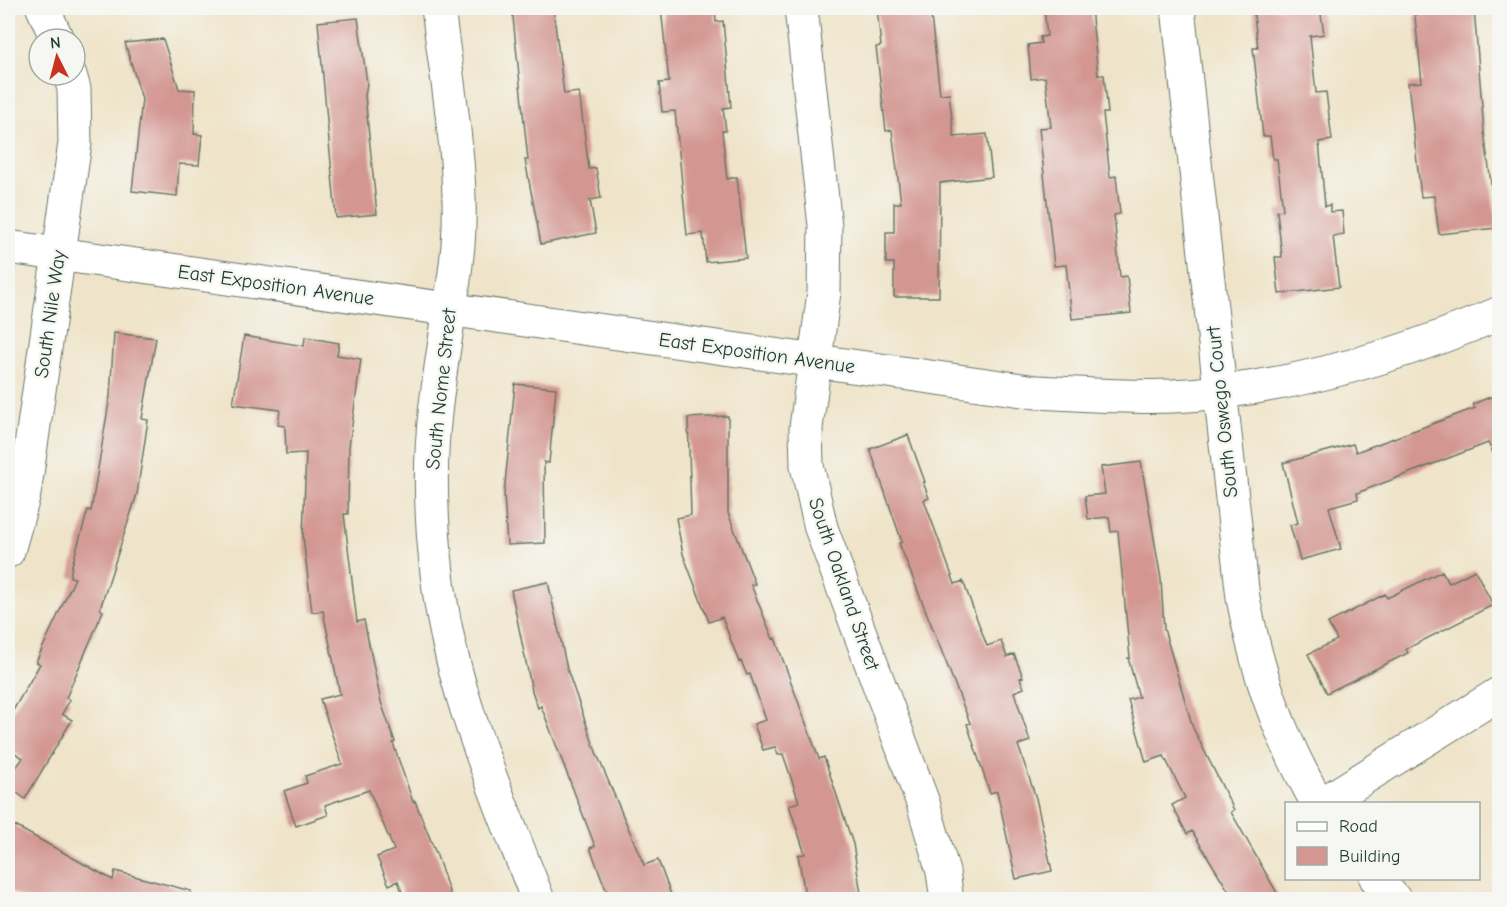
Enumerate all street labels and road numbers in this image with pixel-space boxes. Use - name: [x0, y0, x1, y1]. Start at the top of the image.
- street label: South Nile Way: [30, 248, 70, 379]
- street label: East Exposition Avenue: [176, 260, 376, 310]
- street label: South Nome Street: [421, 306, 461, 471]
- street label: South Oswego Court: [1201, 324, 1242, 499]
- street label: East Exposition Avenue: [657, 328, 857, 378]
- street label: South Oakland Street: [804, 495, 885, 674]

